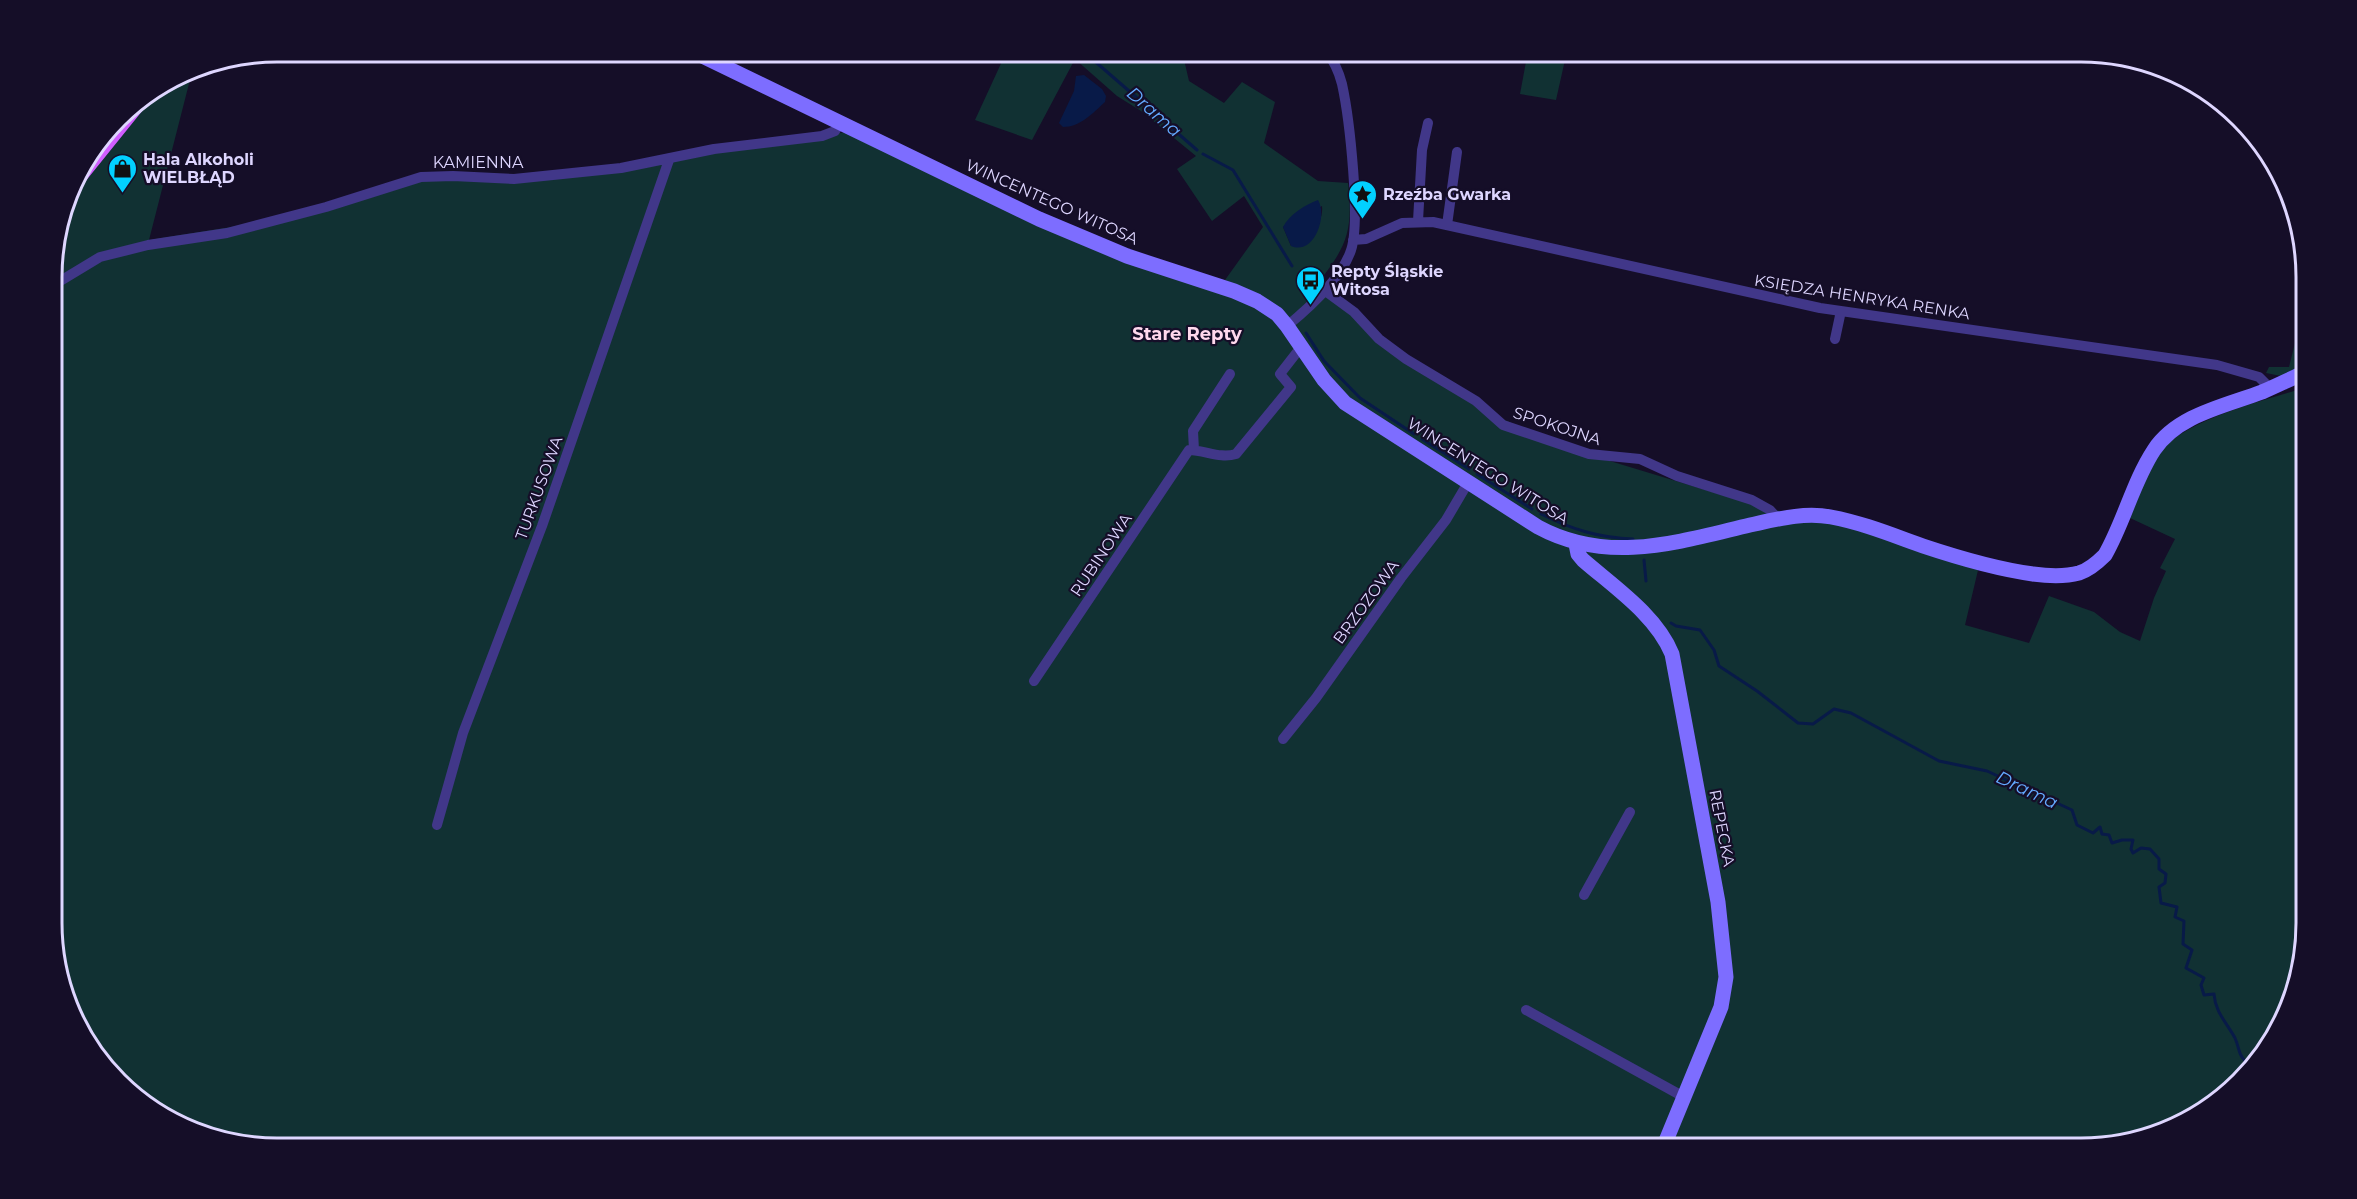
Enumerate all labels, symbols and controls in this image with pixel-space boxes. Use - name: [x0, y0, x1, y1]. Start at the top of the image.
- water label: Drama: [1122, 82, 1186, 142]
- place label: Hala Alkoholi WIELBŁĄD: [143, 150, 254, 188]
- shop icon: Hala Alkoholi WIELBŁĄD: [106, 152, 138, 194]
- street label: KAMIENNA: [433, 153, 524, 172]
- street label: WINCENTEGO WITOSA: [963, 155, 1141, 249]
- place icon: Rzeźba Gwarka: [1346, 178, 1378, 220]
- place label: Rzeźba Gwarka: [1383, 185, 1511, 204]
- place label: Repty Śląskie Witosa: [1331, 262, 1443, 299]
- bus stop icon: Repty Śląskie Witosa: [1294, 264, 1326, 306]
- street label: KSIĘDZA HENRYKA RENKA: [1753, 271, 1972, 324]
- district label: Stare Repty: [1132, 323, 1242, 345]
- street label: SPOKOJNA: [1511, 403, 1604, 449]
- street label: WINCENTEGO WITOSA: [1404, 414, 1573, 529]
- street label: TURKUSOWA: [511, 433, 567, 542]
- street label: RUBINOWA: [1066, 510, 1136, 600]
- street label: BRZOZOWA: [1329, 556, 1403, 648]
- water label: Drama: [1993, 766, 2061, 814]
- street label: REPECKA: [1705, 788, 1739, 869]

